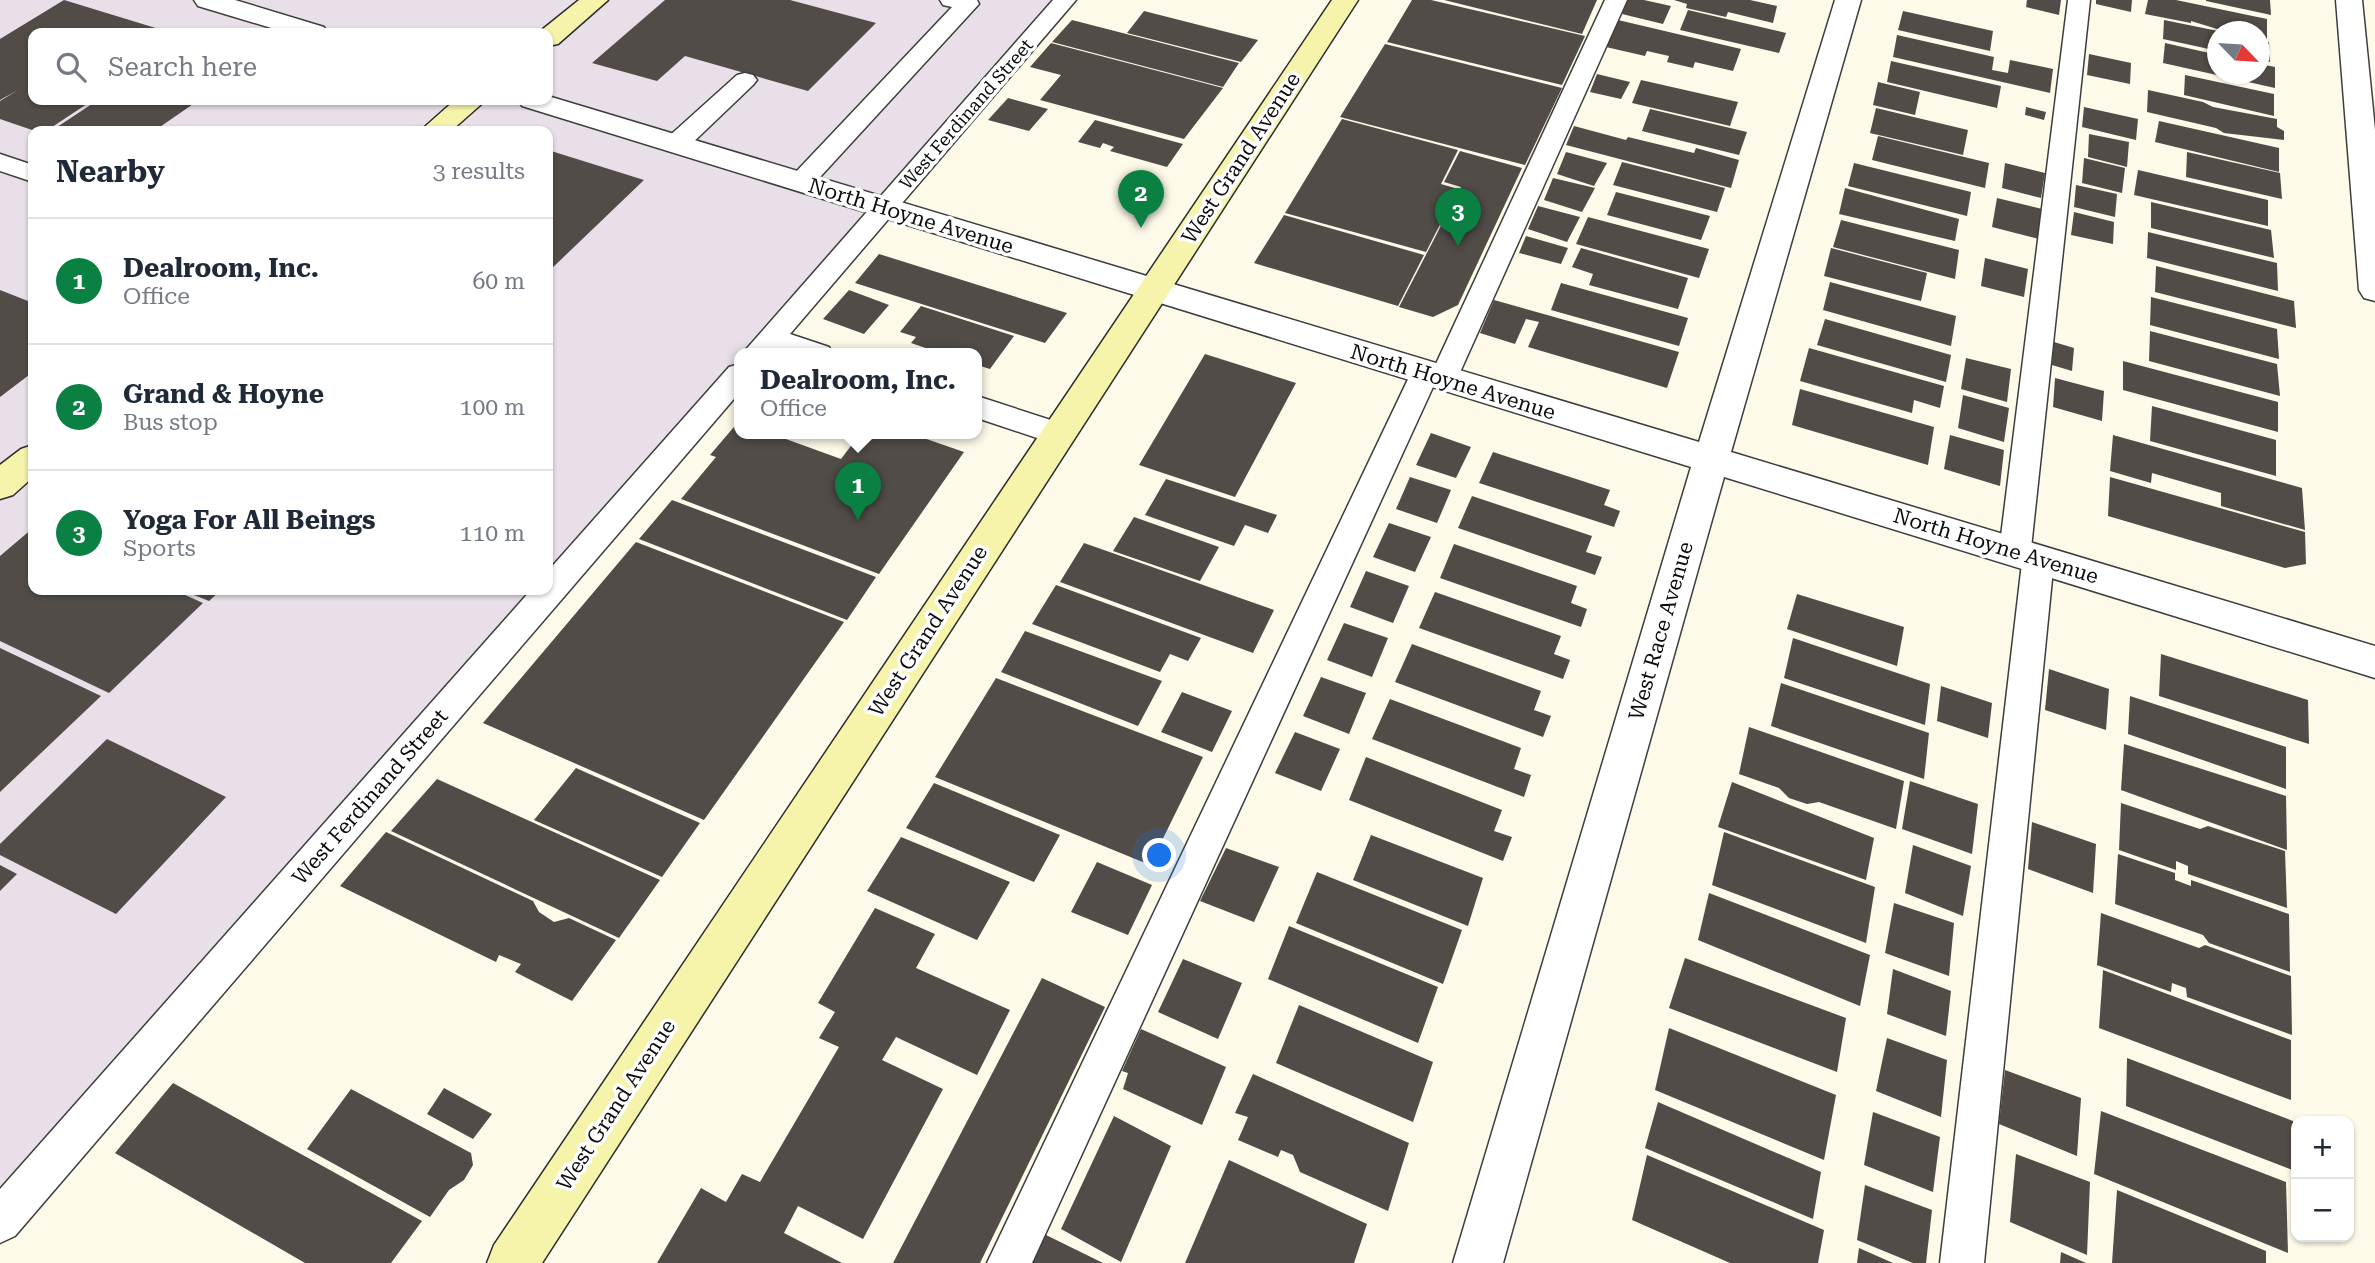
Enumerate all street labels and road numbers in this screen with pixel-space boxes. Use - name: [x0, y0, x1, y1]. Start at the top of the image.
- street label: West Ferdinand Street: [895, 34, 1037, 193]
- street label: West Grand Avenue: [1177, 68, 1305, 248]
- street label: North Hoyne Avenue: [806, 173, 1016, 259]
- street label: North Hoyne Avenue: [1348, 339, 1558, 425]
- street label: North Hoyne Avenue: [1891, 503, 2101, 589]
- street label: West Race Avenue: [1624, 539, 1698, 723]
- street label: West Grand Avenue: [864, 541, 992, 721]
- street label: West Ferdinand Street: [287, 704, 453, 890]
- street label: West Grand Avenue: [552, 1015, 680, 1195]

